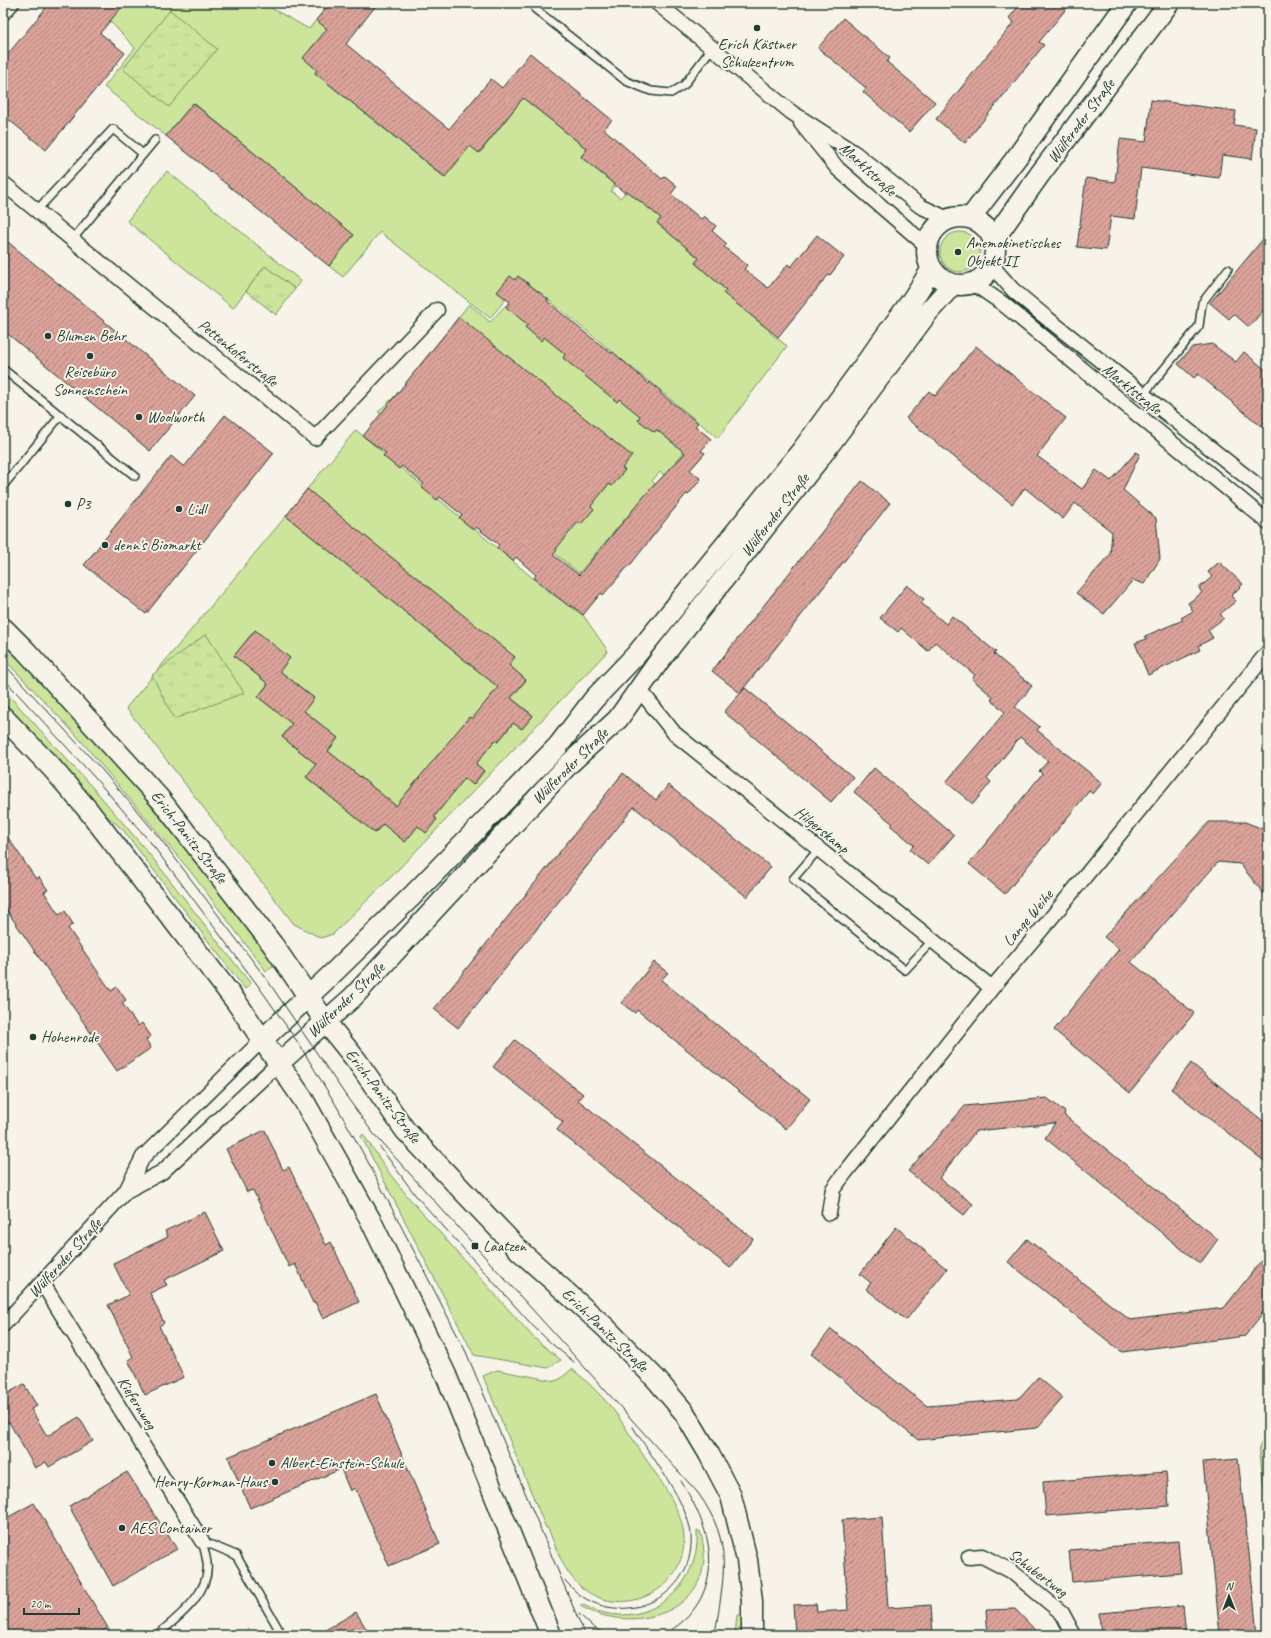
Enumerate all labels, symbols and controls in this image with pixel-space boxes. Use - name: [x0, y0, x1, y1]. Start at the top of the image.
- marker: Erich Kästner Schulzentrum: [752, 23, 762, 33]
- place label: Erich Kästner Schulzentrum: [718, 34, 798, 72]
- street label: Wülferoder Straße: [1043, 74, 1120, 167]
- street label: Marktstraße: [835, 138, 902, 202]
- place label: Anemokinetisches Objekt II: [966, 233, 1062, 271]
- marker: Anemokinetisches Objekt II: [953, 247, 963, 257]
- street label: Pettenkoferstraße: [194, 315, 283, 392]
- place label: Blumen Behr: [56, 326, 127, 346]
- marker: Blumen Behr: [43, 331, 53, 341]
- marker: Reisebüro Sonnenschein: [85, 351, 95, 361]
- street label: Marktstraße: [1098, 359, 1167, 420]
- place label: Reisebüro Sonnenschein: [53, 362, 128, 400]
- place label: Woolworth: [147, 407, 205, 427]
- marker: Woolworth: [134, 412, 144, 422]
- street label: Wülferoder Straße: [736, 468, 815, 560]
- place label: P3: [76, 494, 92, 514]
- marker: P3: [63, 499, 73, 509]
- place label: Lidl: [187, 499, 209, 519]
- marker: Lidl: [174, 504, 184, 514]
- place label: denn's Biomarkt: [113, 535, 202, 555]
- marker: denn's Biomarkt: [100, 540, 110, 550]
- street label: Wülferoder Straße: [528, 722, 614, 808]
- street label: Erich-Panitz-Straße: [146, 786, 233, 889]
- street label: Hilgerskamp: [791, 802, 854, 859]
- street label: Lange Weihe: [999, 884, 1059, 950]
- street label: Wülferoder Straße: [303, 957, 390, 1042]
- place label: Hohenrode: [41, 1027, 100, 1047]
- marker: Hohenrode: [28, 1032, 38, 1042]
- street label: Erich-Panitz-Straße: [341, 1045, 426, 1148]
- street label: Wülferoder Straße: [24, 1213, 107, 1302]
- place label: Laatzen: [483, 1236, 527, 1256]
- marker: Laatzen: [470, 1241, 480, 1251]
- street label: Erich-Panitz-Straße: [558, 1284, 654, 1378]
- street label: Kiefernweg: [113, 1373, 162, 1434]
- place label: Albert-Einstein-Schule: [280, 1453, 405, 1473]
- marker: Albert-Einstein-Schule: [267, 1458, 277, 1468]
- place label: Henry-Korman-Haus: [155, 1472, 269, 1492]
- marker: Henry-Korman-Haus: [270, 1477, 280, 1487]
- place label: AES Container: [130, 1518, 213, 1538]
- marker: AES Container: [117, 1523, 127, 1533]
- street label: Schubertweg: [1005, 1544, 1072, 1602]
- north arrow: [1209, 1576, 1249, 1616]
- text: N: [1226, 1579, 1235, 1593]
- scale bar: [24, 1590, 79, 1616]
- text: 20 m: [30, 1596, 52, 1612]

